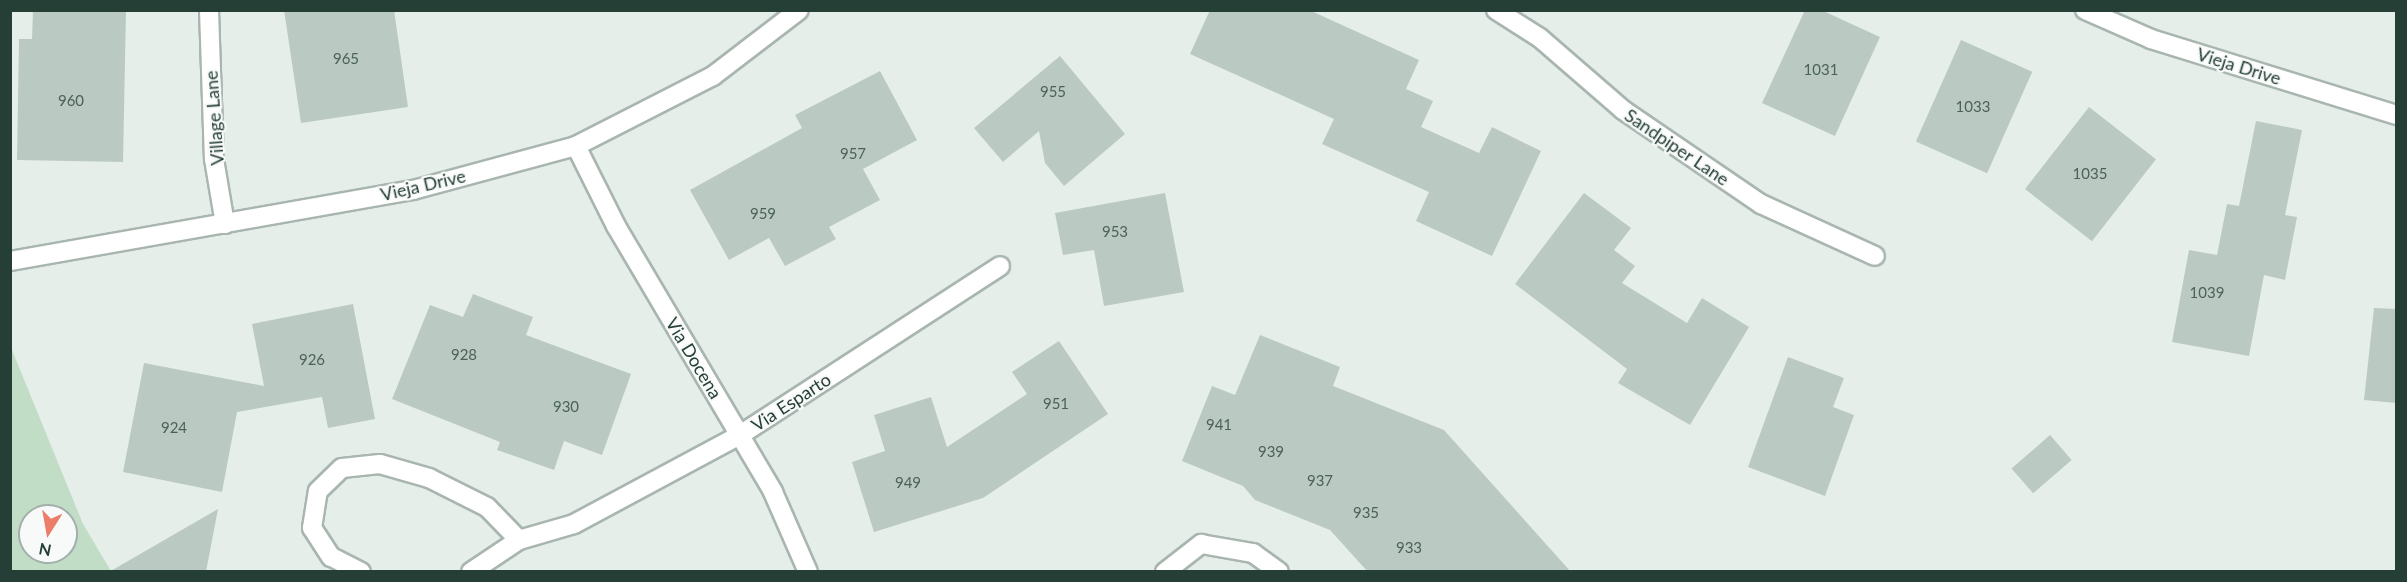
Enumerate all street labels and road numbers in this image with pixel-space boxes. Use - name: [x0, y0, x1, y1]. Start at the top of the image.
- street label: Vieja Drive: [2194, 43, 2284, 89]
- street label: Village Lane: [200, 70, 228, 166]
- street label: Sandpiper Lane: [1621, 104, 1733, 190]
- street label: Vieja Drive: [378, 165, 468, 205]
- street label: Via Docena: [661, 314, 727, 402]
- street label: Via Esparto: [747, 368, 835, 436]

